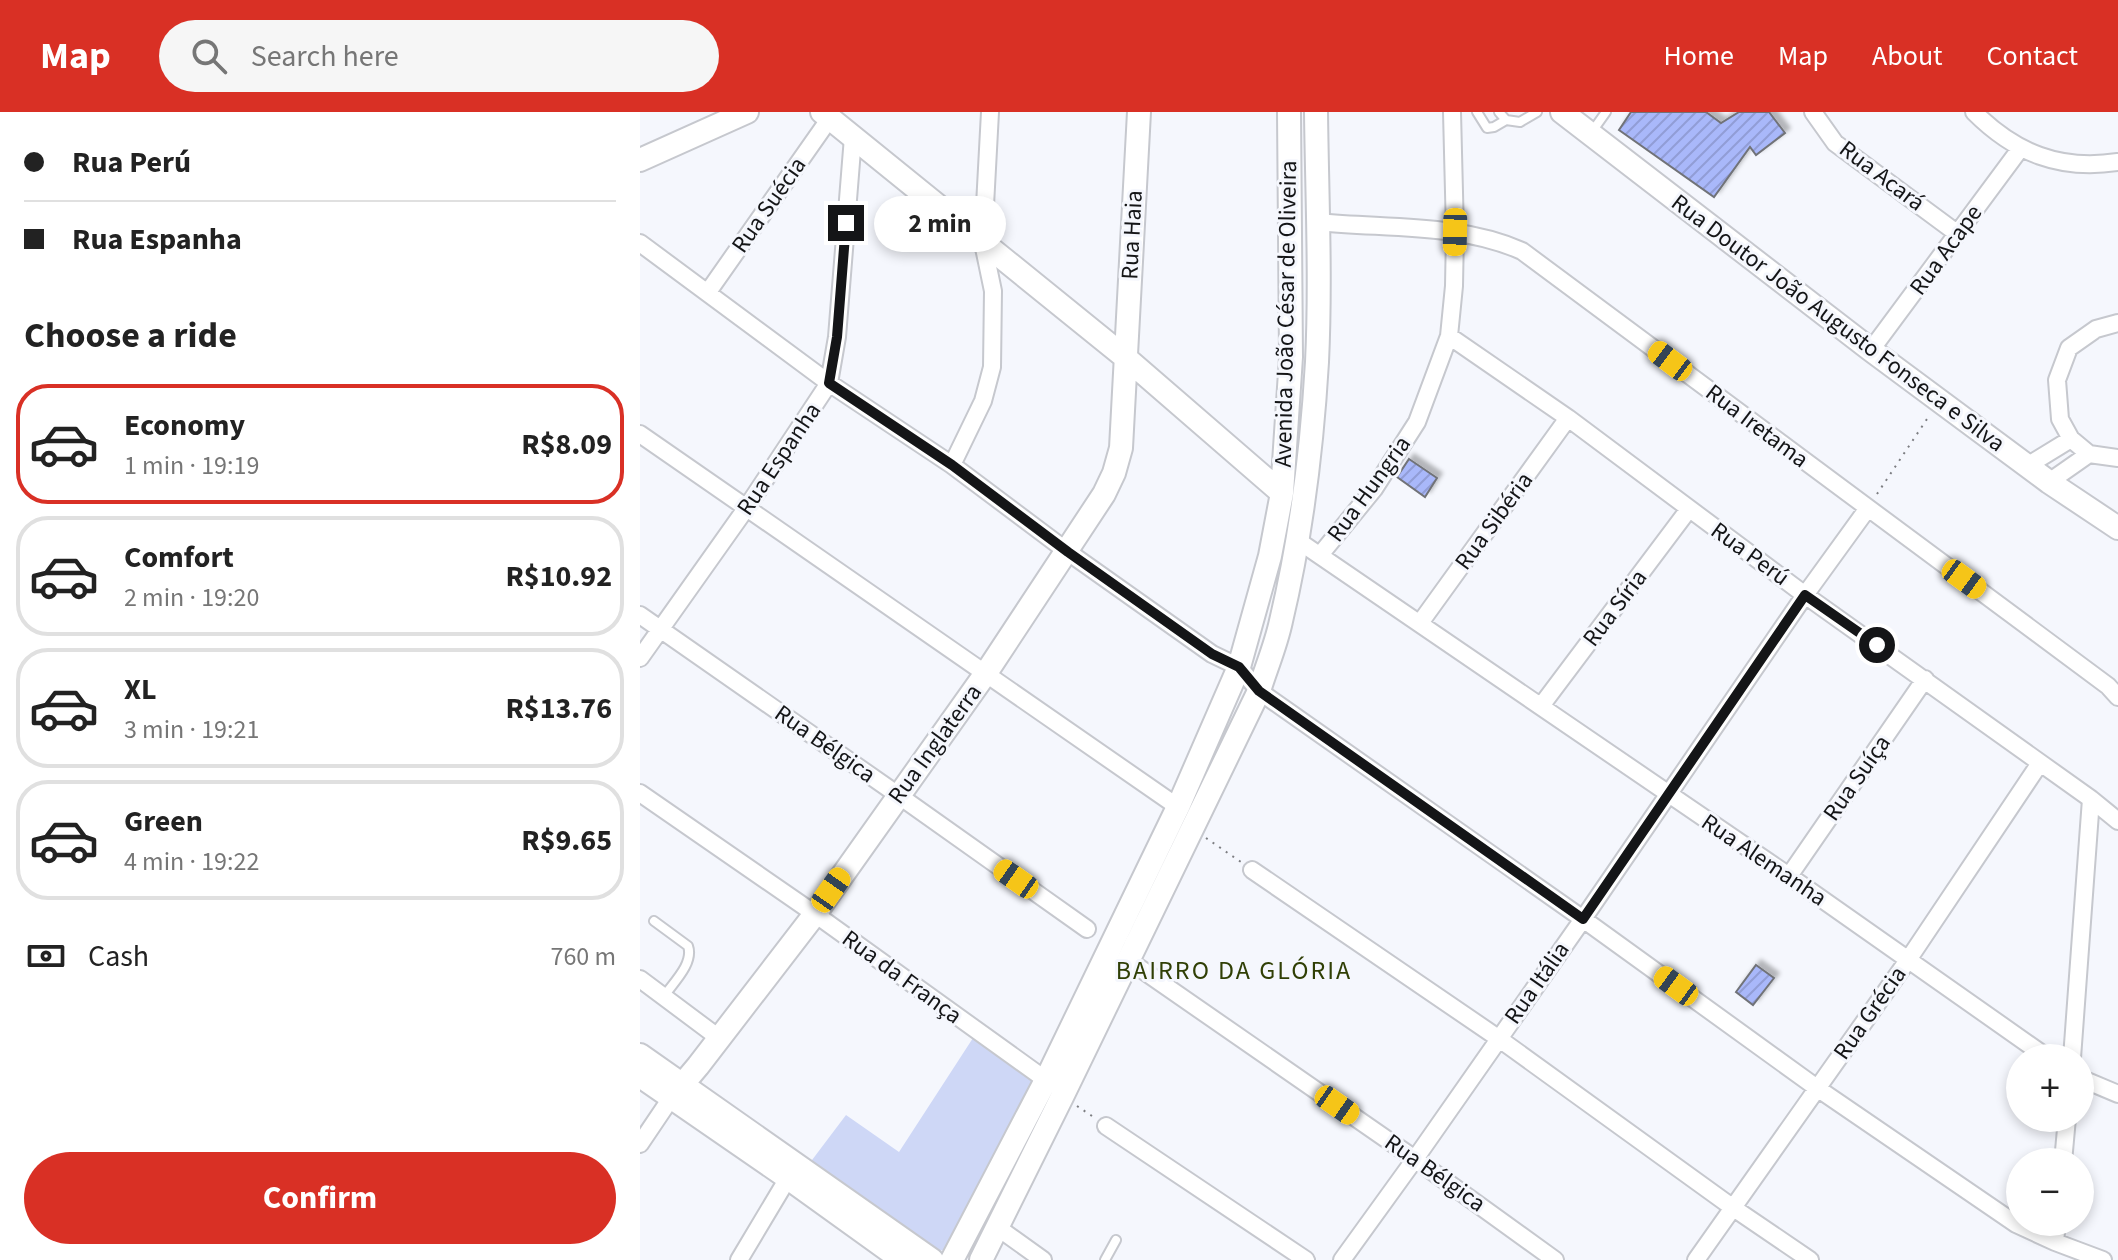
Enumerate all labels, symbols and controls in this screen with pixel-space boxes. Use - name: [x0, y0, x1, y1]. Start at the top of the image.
- search box: [159, 20, 719, 92]
- text: Map: [40, 29, 111, 83]
- icon: search: [187, 34, 231, 78]
- text: Search here: [251, 35, 399, 78]
- text: Home: [1663, 36, 1734, 76]
- text: Map: [1778, 36, 1828, 76]
- text: About: [1872, 36, 1943, 76]
- text: Contact: [1987, 36, 2078, 76]
- street label: Rua Acará: [1832, 132, 1932, 220]
- text: Rua Perú: [72, 141, 191, 184]
- street label: Rua Suécia: [723, 150, 815, 260]
- street label: Avenida João César de Oliveira: [1266, 160, 1306, 468]
- street label: Rua Doutor João Augusto Fonseca e Silva: [1664, 186, 2012, 460]
- street label: Rua Haia: [1112, 189, 1152, 281]
- callout: 2 min: [874, 195, 1006, 251]
- street label: Rua Acape: [1901, 197, 1991, 303]
- route end: [828, 205, 864, 241]
- text: 2 min: [908, 205, 972, 242]
- car: [1443, 208, 1467, 256]
- text: Rua Espanha: [72, 218, 242, 261]
- text: Choose a ride: [24, 310, 237, 361]
- car: [1644, 337, 1696, 385]
- street label: Rua Iretama: [1698, 376, 1816, 476]
- street label: Rua Espanha: [728, 395, 830, 523]
- text: Economy: [124, 404, 245, 447]
- icon: car: [28, 408, 100, 480]
- text: R$8.09: [521, 423, 612, 466]
- street label: Rua Hungria: [1318, 429, 1420, 549]
- text: 1 min · 19:19: [124, 447, 259, 484]
- street label: Rua Sibéria: [1446, 465, 1542, 577]
- street label: Rua Perú: [1703, 513, 1797, 595]
- text: Comfort: [124, 536, 234, 579]
- icon: car: [28, 540, 100, 612]
- text: R$10.92: [505, 555, 612, 598]
- car: [1938, 555, 1990, 603]
- street label: Rua Síria: [1574, 562, 1656, 654]
- text: 2 min · 19:20: [124, 579, 259, 616]
- route start: [1859, 627, 1895, 663]
- text: XL: [124, 668, 157, 711]
- icon: car: [28, 672, 100, 744]
- street label: Rua Inglaterra: [879, 677, 991, 811]
- text: R$13.76: [505, 687, 612, 730]
- street label: Rua Bélgica: [767, 696, 883, 792]
- text: 3 min · 19:21: [124, 711, 259, 748]
- street label: Rua Suíça: [1815, 728, 1899, 828]
- text: Green: [124, 800, 203, 843]
- icon: car: [28, 804, 100, 876]
- street label: Rua Alemanha: [1694, 805, 1834, 915]
- text: R$9.65: [521, 819, 612, 862]
- text: 4 min · 19:22: [124, 843, 259, 880]
- car: [989, 855, 1043, 903]
- car: [807, 863, 855, 917]
- street label: Rua da França: [835, 921, 969, 1033]
- icon: cash: [24, 934, 68, 978]
- text: Cash: [88, 935, 149, 978]
- street label: Rua Itália: [1496, 935, 1578, 1031]
- text: 760 m: [550, 938, 616, 975]
- district label: BAIRRO DA GLÓRIA: [1116, 952, 1352, 989]
- street label: Rua Grécia: [1825, 959, 1915, 1067]
- car: [1650, 962, 1702, 1010]
- map controls: [2006, 1044, 2094, 1236]
- button: +: [2006, 1044, 2094, 1132]
- car: [1310, 1081, 1364, 1129]
- street label: Rua Bélgica: [1377, 1125, 1493, 1221]
- button: −: [2006, 1148, 2094, 1236]
- button: Confirm: [24, 1152, 616, 1244]

